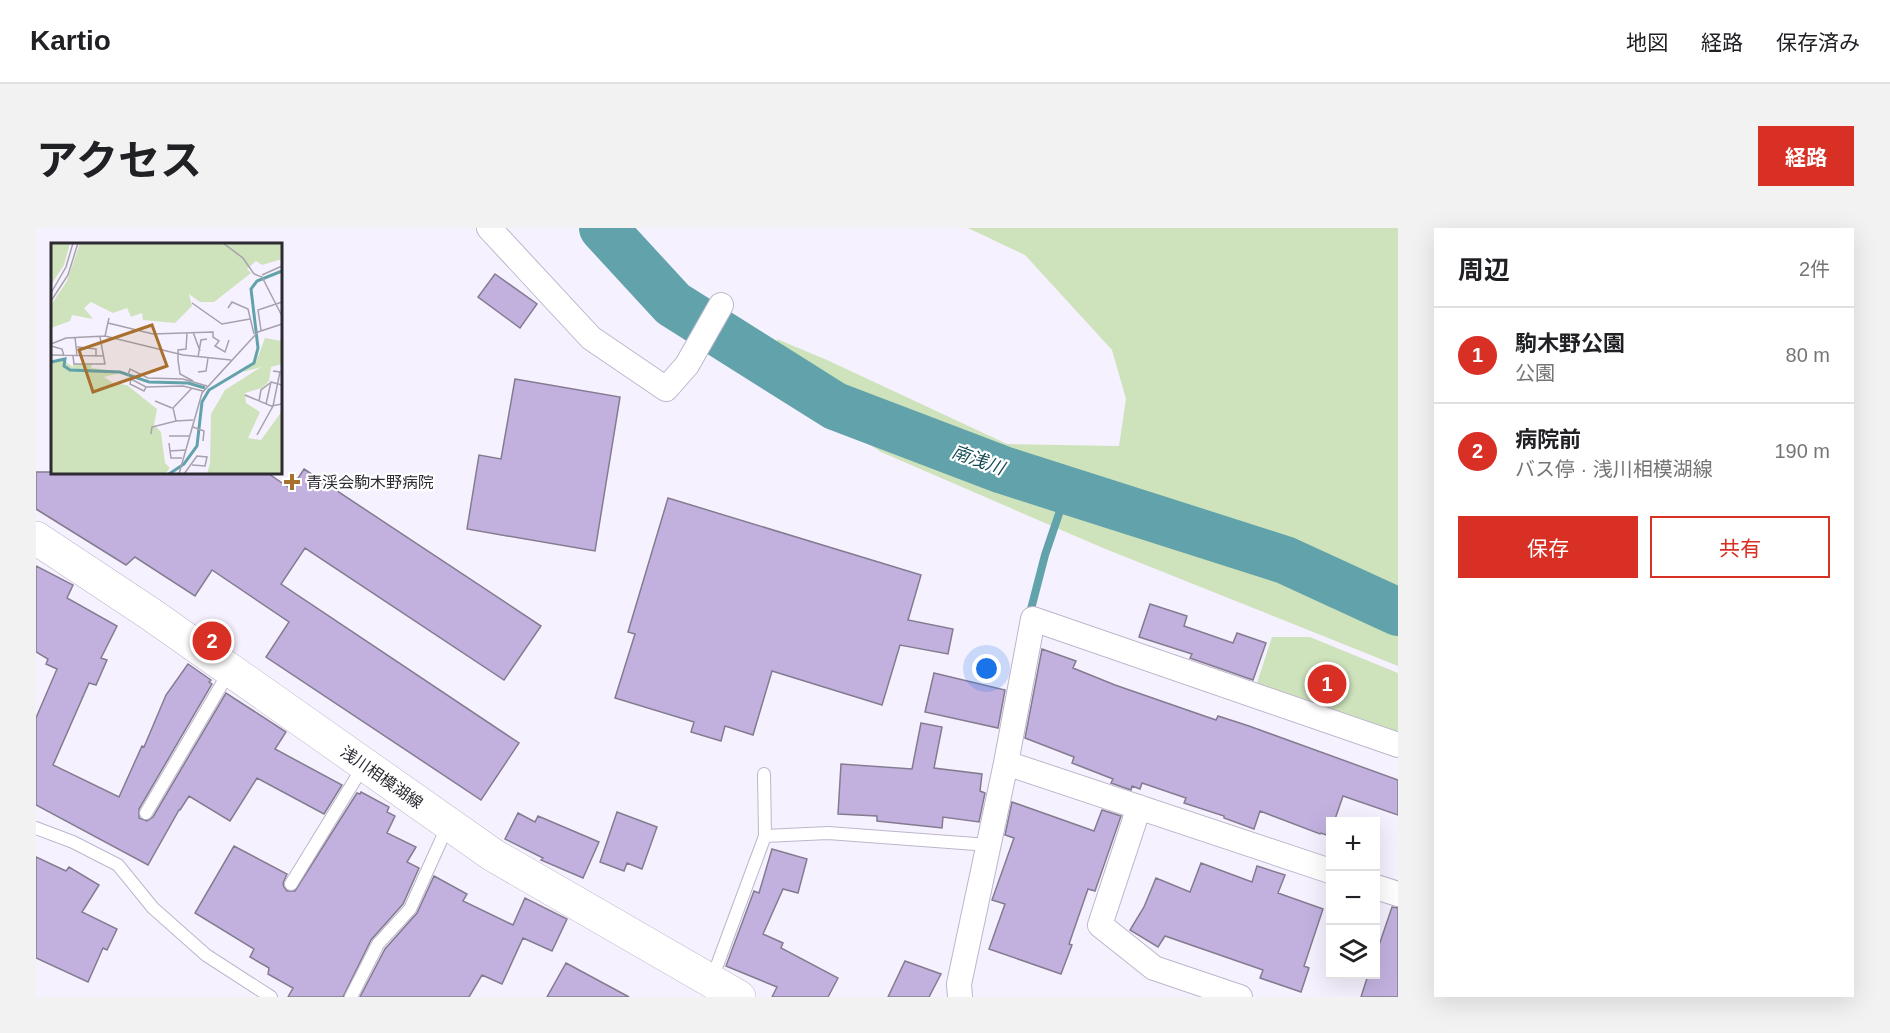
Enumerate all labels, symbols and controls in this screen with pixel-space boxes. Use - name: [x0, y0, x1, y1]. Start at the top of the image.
- text: Kartio: [30, 25, 111, 56]
- text: 地図: [1626, 31, 1668, 54]
- text: 経路: [1701, 31, 1743, 54]
- text: 保存済み: [1776, 31, 1860, 54]
- button: 経路: [1758, 126, 1854, 186]
- text: アクセス: [36, 137, 202, 184]
- inset map: [51, 243, 282, 474]
- text: 周辺: [1458, 255, 1510, 285]
- text: 2件: [1799, 258, 1830, 280]
- text: 駒木野公園: [1515, 331, 1625, 356]
- text: 1: [1472, 344, 1483, 366]
- text: 80 m: [1786, 344, 1830, 366]
- text: 公園: [1515, 362, 1555, 384]
- text: 病院前: [1515, 427, 1581, 452]
- text: 2: [1472, 440, 1483, 462]
- text: 190 m: [1774, 440, 1830, 462]
- water label: 南浅川: [949, 441, 1009, 479]
- text: バス停 · 浅川相模湖線: [1515, 458, 1713, 480]
- marker: 青渓会駒木野病院: [283, 473, 301, 491]
- place label: 青渓会駒木野病院: [306, 474, 434, 491]
- button: 保存: [1458, 516, 1638, 578]
- button: 共有: [1650, 516, 1830, 578]
- pin: 2: [192, 618, 231, 664]
- your location: [972, 654, 1001, 683]
- pin: 1: [1308, 662, 1346, 706]
- street label: 浅川相模湖線: [338, 743, 426, 812]
- map controls: [1326, 817, 1380, 979]
- button: +: [1326, 817, 1380, 871]
- button: −: [1326, 871, 1380, 925]
- button: layers: [1326, 925, 1380, 979]

